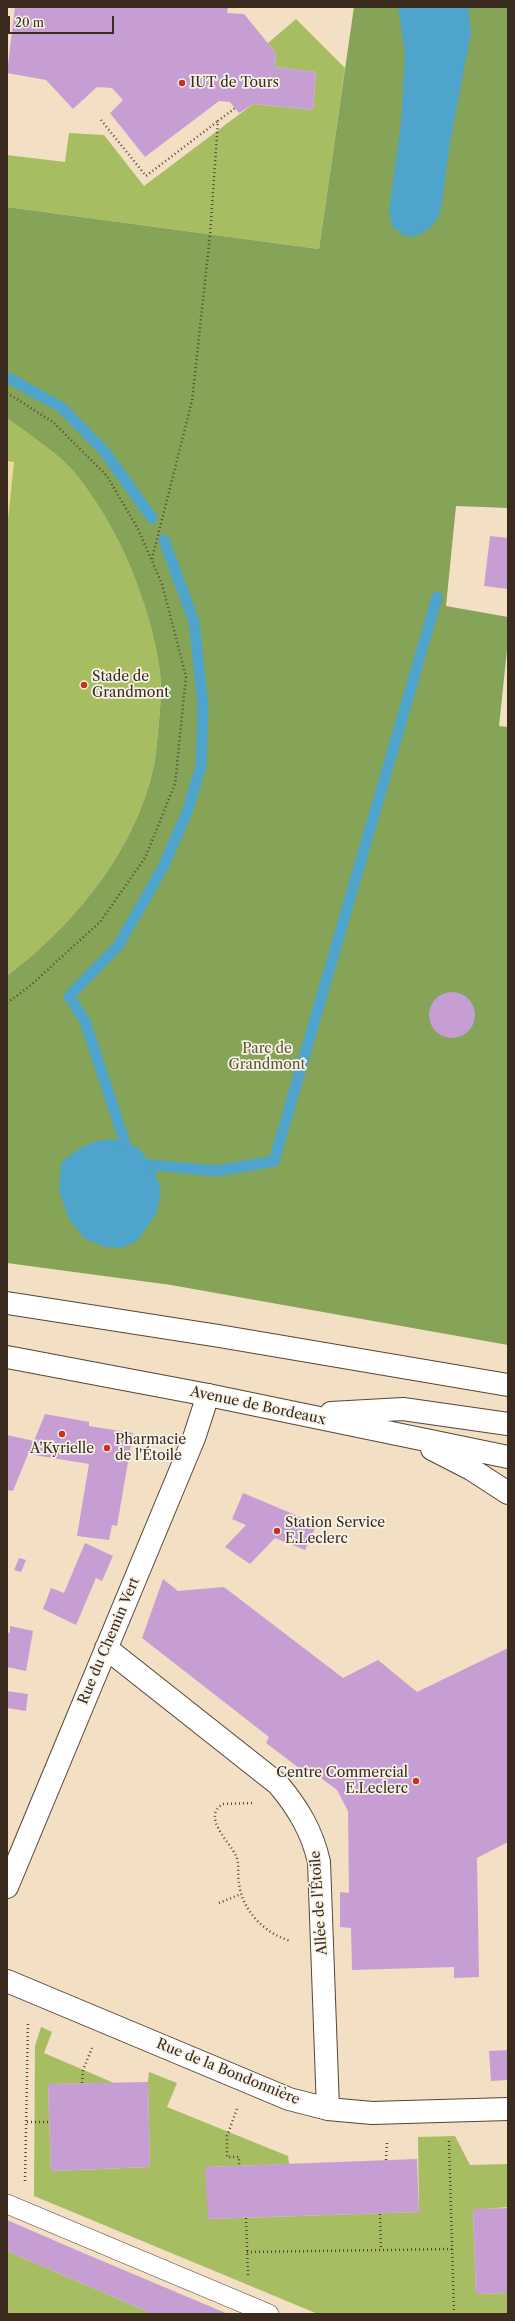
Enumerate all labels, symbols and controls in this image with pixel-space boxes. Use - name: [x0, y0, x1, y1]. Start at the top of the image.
- scale bar: [10, 8, 116, 34]
- text: 20 m: [15, 15, 44, 30]
- place label: IUT de Tours: [190, 75, 279, 91]
- marker: IUT de Tours: [177, 78, 187, 88]
- place label: Stade de Grandmont: [92, 669, 169, 702]
- marker: Stade de Grandmont: [79, 680, 89, 690]
- park label: Parc de Grandmont: [228, 1041, 306, 1074]
- street label: Avenue de Bordeaux: [189, 1383, 327, 1429]
- marker: A'Kyrielle: [57, 1429, 67, 1439]
- place label: Pharmacie de l'Étoile: [115, 1432, 186, 1464]
- place label: A'Kyrielle: [30, 1441, 94, 1457]
- marker: Pharmacie de l'Étoile: [102, 1443, 112, 1453]
- place label: Station Service E.Leclerc: [285, 1515, 385, 1548]
- marker: Station Service E.Leclerc: [272, 1526, 282, 1536]
- street label: Rue du Chemin Vert: [75, 1575, 143, 1707]
- place label: Centre Commercial E.Leclerc: [276, 1765, 408, 1798]
- marker: Centre Commercial E.Leclerc: [411, 1776, 421, 1786]
- street label: Allée de l'Étoile: [307, 1850, 331, 1956]
- street label: Rue de la Bondonnière: [154, 2036, 302, 2108]

